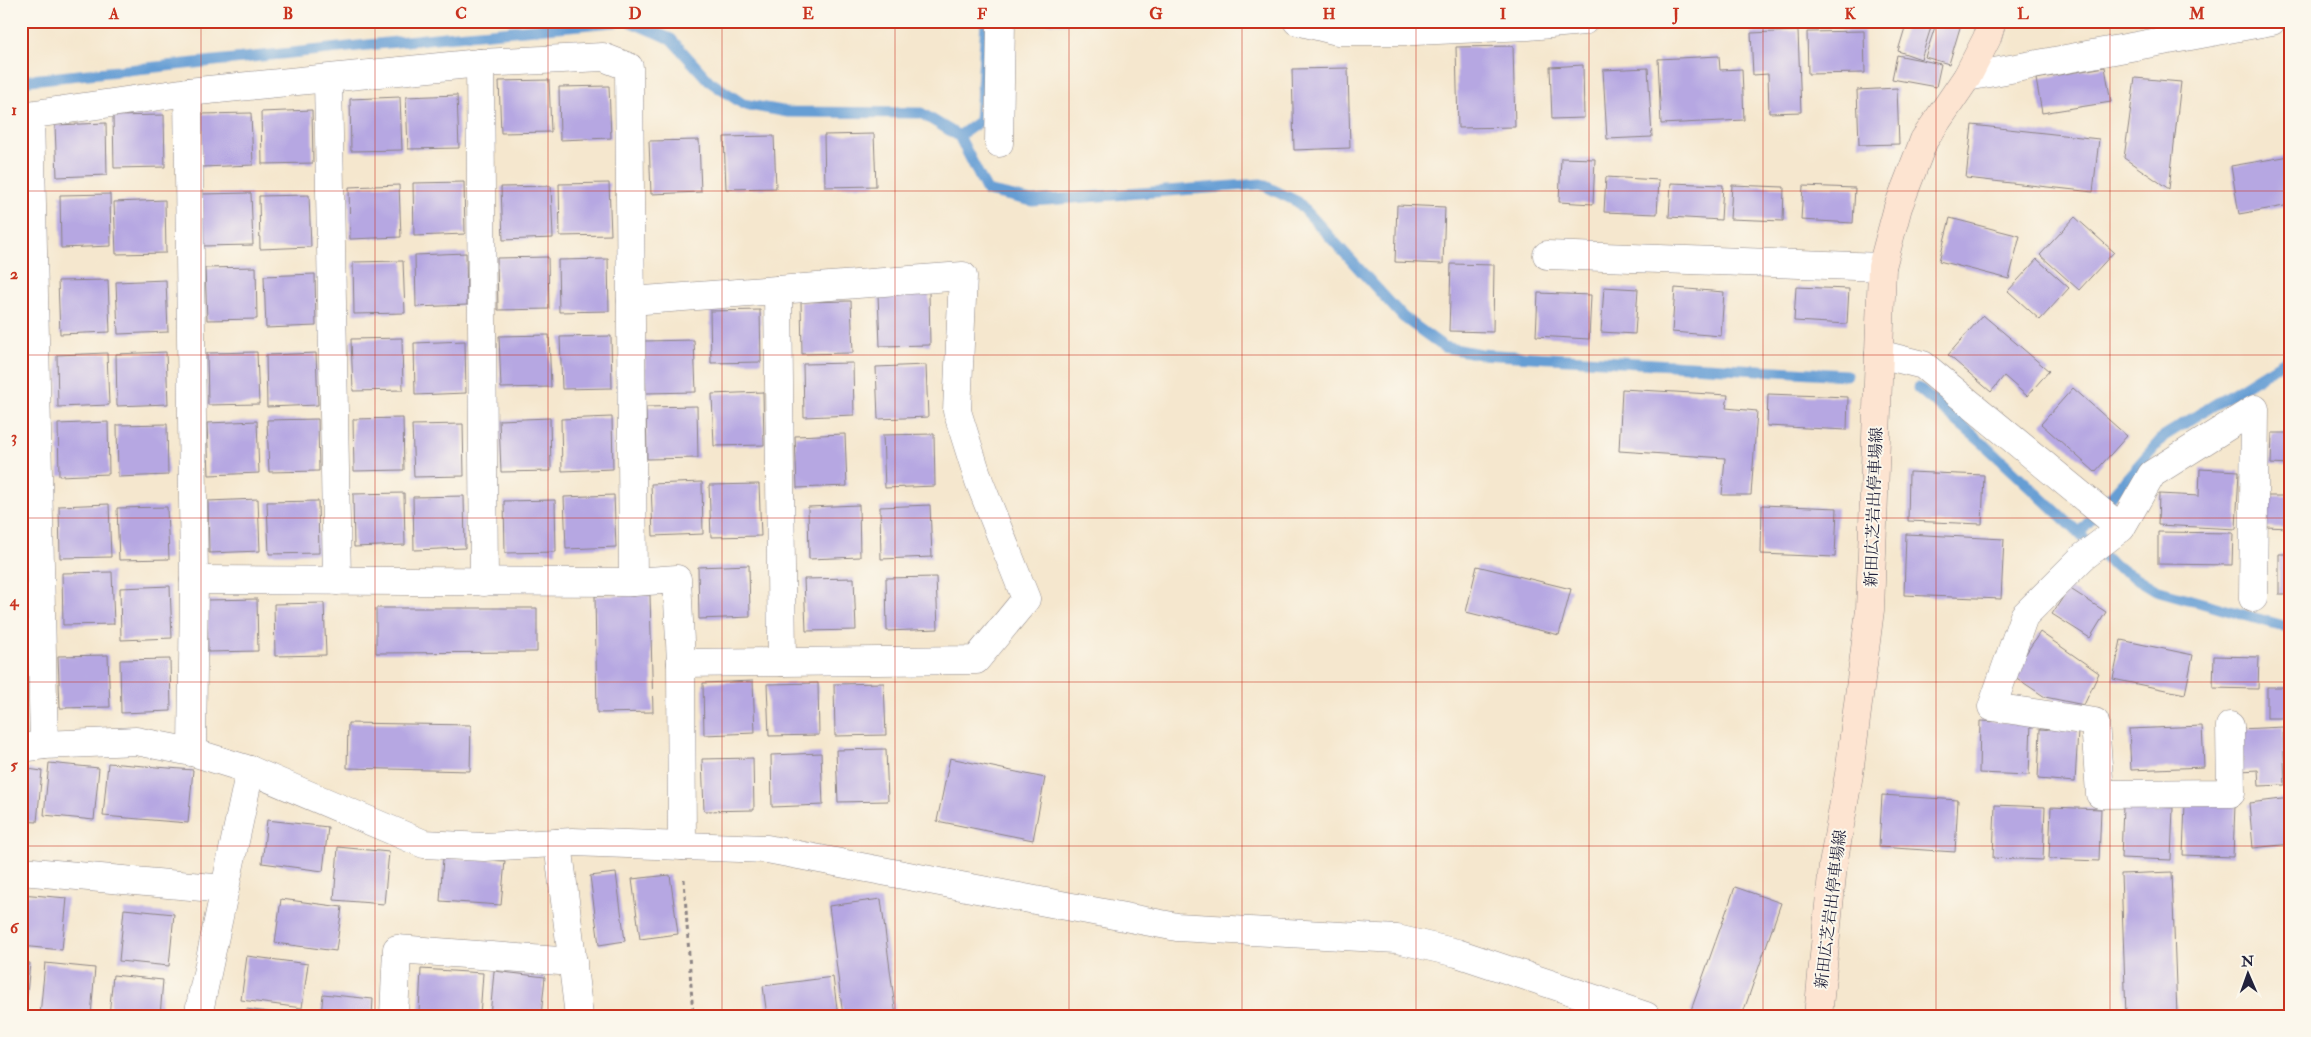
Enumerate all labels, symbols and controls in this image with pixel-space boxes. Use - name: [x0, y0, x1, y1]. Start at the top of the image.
- text: A: [108, 4, 120, 24]
- text: B: [283, 4, 293, 24]
- text: C: [455, 4, 467, 24]
- text: D: [628, 4, 642, 24]
- text: E: [802, 4, 814, 24]
- text: F: [977, 4, 987, 24]
- text: G: [1149, 4, 1163, 24]
- text: H: [1322, 4, 1336, 24]
- text: I: [1500, 4, 1507, 24]
- text: J: [1672, 4, 1680, 25]
- text: K: [1844, 4, 1856, 24]
- text: L: [2017, 4, 2029, 24]
- text: M: [2188, 4, 2205, 24]
- text: 1: [11, 100, 17, 120]
- text: 2: [10, 264, 18, 284]
- text: 3: [11, 427, 17, 447]
- street label: 新田広芝岩出停車場線: [1861, 427, 1887, 587]
- text: 4: [9, 591, 20, 611]
- text: 5: [10, 755, 18, 775]
- street label: 新田広芝岩出停車場線: [1811, 828, 1851, 990]
- text: 6: [10, 918, 20, 938]
- north arrow: [2224, 950, 2274, 1000]
- text: N: [2240, 953, 2255, 970]

